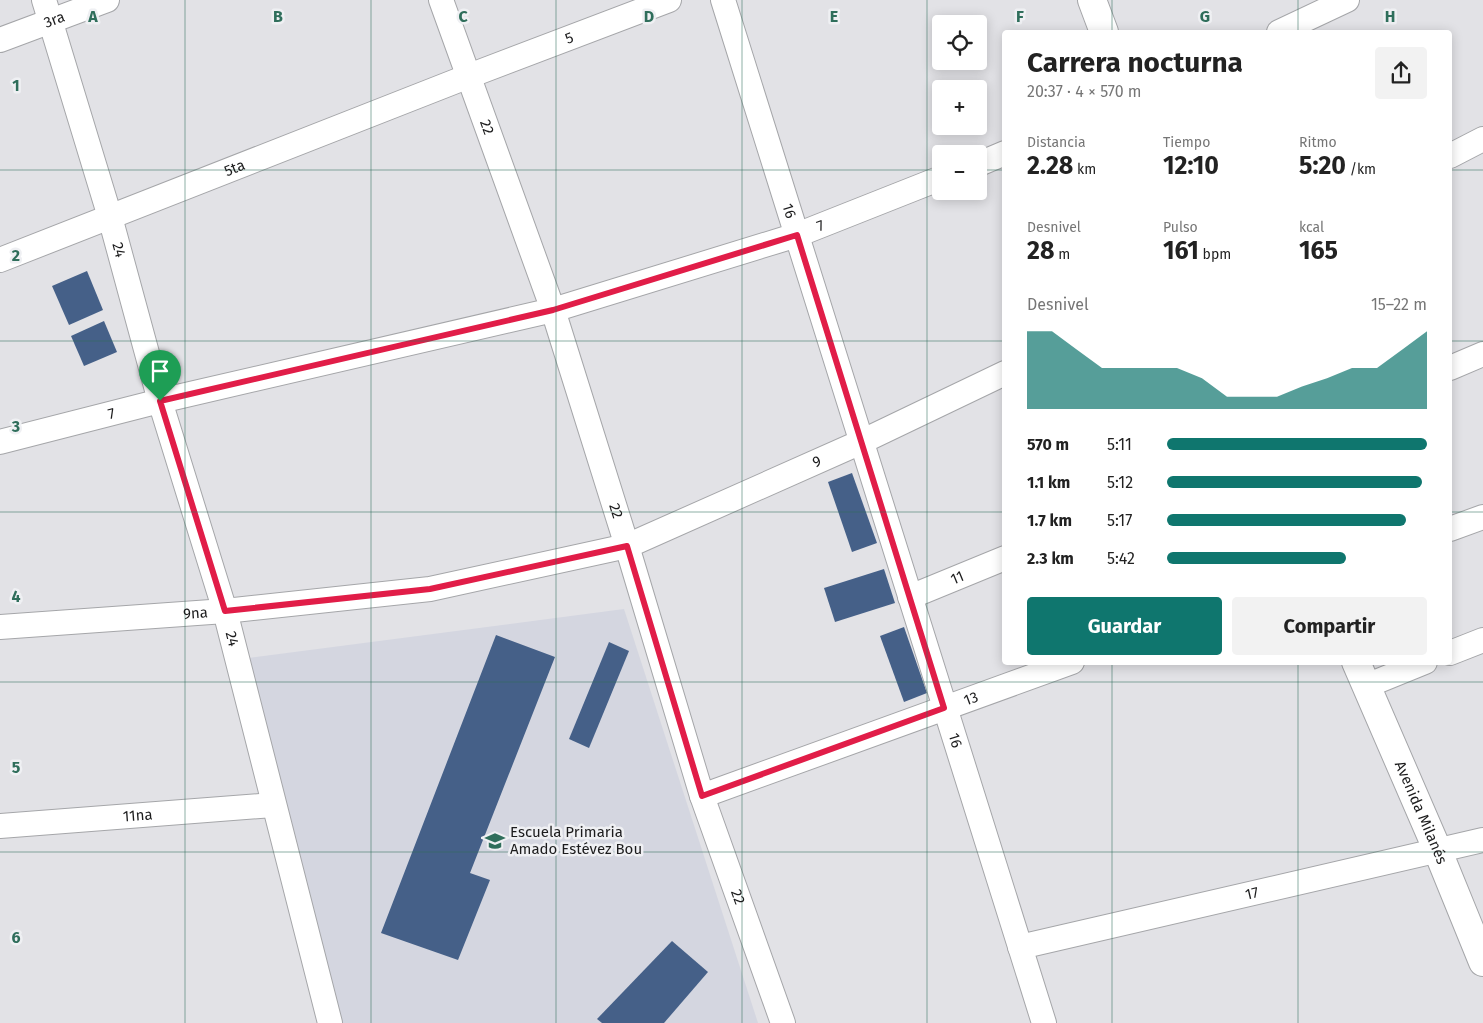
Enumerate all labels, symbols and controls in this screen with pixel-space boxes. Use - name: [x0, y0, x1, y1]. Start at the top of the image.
- text: A: [87, 7, 98, 26]
- text: B: [273, 7, 283, 26]
- text: C: [458, 7, 468, 26]
- text: D: [644, 7, 654, 26]
- text: E: [830, 7, 838, 26]
- text: F: [1016, 7, 1024, 26]
- text: G: [1200, 7, 1210, 26]
- text: H: [1385, 7, 1395, 26]
- street label: 3ra: [41, 8, 67, 32]
- map controls: [932, 15, 987, 200]
- button: locate: [932, 15, 987, 70]
- street label: 5: [562, 28, 576, 48]
- text: Carrera nocturna: [1027, 46, 1243, 79]
- button: share: [1375, 47, 1427, 99]
- text: 1: [12, 76, 20, 95]
- button: +: [932, 80, 987, 135]
- text: 20:37 · 4 × 570 m: [1027, 82, 1142, 101]
- street label: 22: [476, 117, 498, 137]
- text: Distancia: [1027, 134, 1086, 151]
- text: Tiempo: [1163, 134, 1210, 151]
- text: Ritmo: [1299, 134, 1337, 151]
- button: −: [932, 145, 987, 200]
- text: 2.28: [1027, 151, 1073, 181]
- text: 12:10: [1163, 151, 1219, 181]
- text: 5:20: [1299, 151, 1346, 181]
- street label: 5ta: [222, 156, 248, 180]
- text: km: [1073, 161, 1096, 178]
- text: /km: [1346, 161, 1376, 178]
- street label: 16: [778, 201, 800, 220]
- street label: 7: [814, 216, 827, 235]
- text: Desnivel: [1027, 219, 1081, 236]
- text: Pulso: [1163, 219, 1198, 236]
- text: kcal: [1299, 219, 1324, 236]
- text: 28: [1027, 236, 1054, 266]
- text: 161: [1163, 236, 1199, 266]
- text: 165: [1299, 236, 1338, 266]
- street label: 24: [108, 240, 130, 260]
- text: 2: [12, 246, 20, 265]
- text: m: [1054, 246, 1070, 263]
- text: bpm: [1199, 246, 1231, 263]
- text: Desnivel: [1027, 295, 1089, 314]
- text: 15–22 m: [1371, 295, 1427, 314]
- pin: [139, 350, 181, 401]
- icon: arrive: [146, 357, 174, 385]
- street label: 7: [106, 404, 117, 423]
- text: 3: [11, 417, 20, 436]
- text: 570 m: [1027, 435, 1069, 454]
- text: 5:11: [1107, 435, 1132, 454]
- street label: 9: [809, 452, 824, 472]
- text: 1.1 km: [1027, 473, 1070, 492]
- text: 5:12: [1107, 473, 1133, 492]
- street label: 22: [605, 501, 627, 521]
- text: 1.7 km: [1027, 511, 1072, 530]
- text: 5:17: [1107, 511, 1132, 530]
- text: 2.3 km: [1027, 549, 1074, 568]
- text: 5:42: [1107, 549, 1135, 568]
- street label: 11: [948, 567, 967, 588]
- text: 4: [11, 587, 21, 606]
- button: Guardar: [1027, 597, 1222, 655]
- button: Compartir: [1232, 597, 1427, 655]
- street label: 9na: [182, 603, 209, 623]
- street label: 24: [222, 629, 243, 648]
- street label: 13: [961, 688, 981, 709]
- street label: 16: [945, 731, 966, 750]
- text: 5: [12, 758, 21, 777]
- street label: Avenida Milanés: [1391, 758, 1451, 867]
- street label: 11na: [122, 805, 153, 826]
- place label: Escuela Primaria Amado Estévez Bou: [510, 823, 642, 858]
- school or university icon: Escuela Primaria Amado Estévez Bou: [484, 830, 506, 852]
- street label: 17: [1243, 883, 1261, 904]
- street label: 22: [727, 887, 749, 907]
- text: 6: [11, 928, 21, 947]

